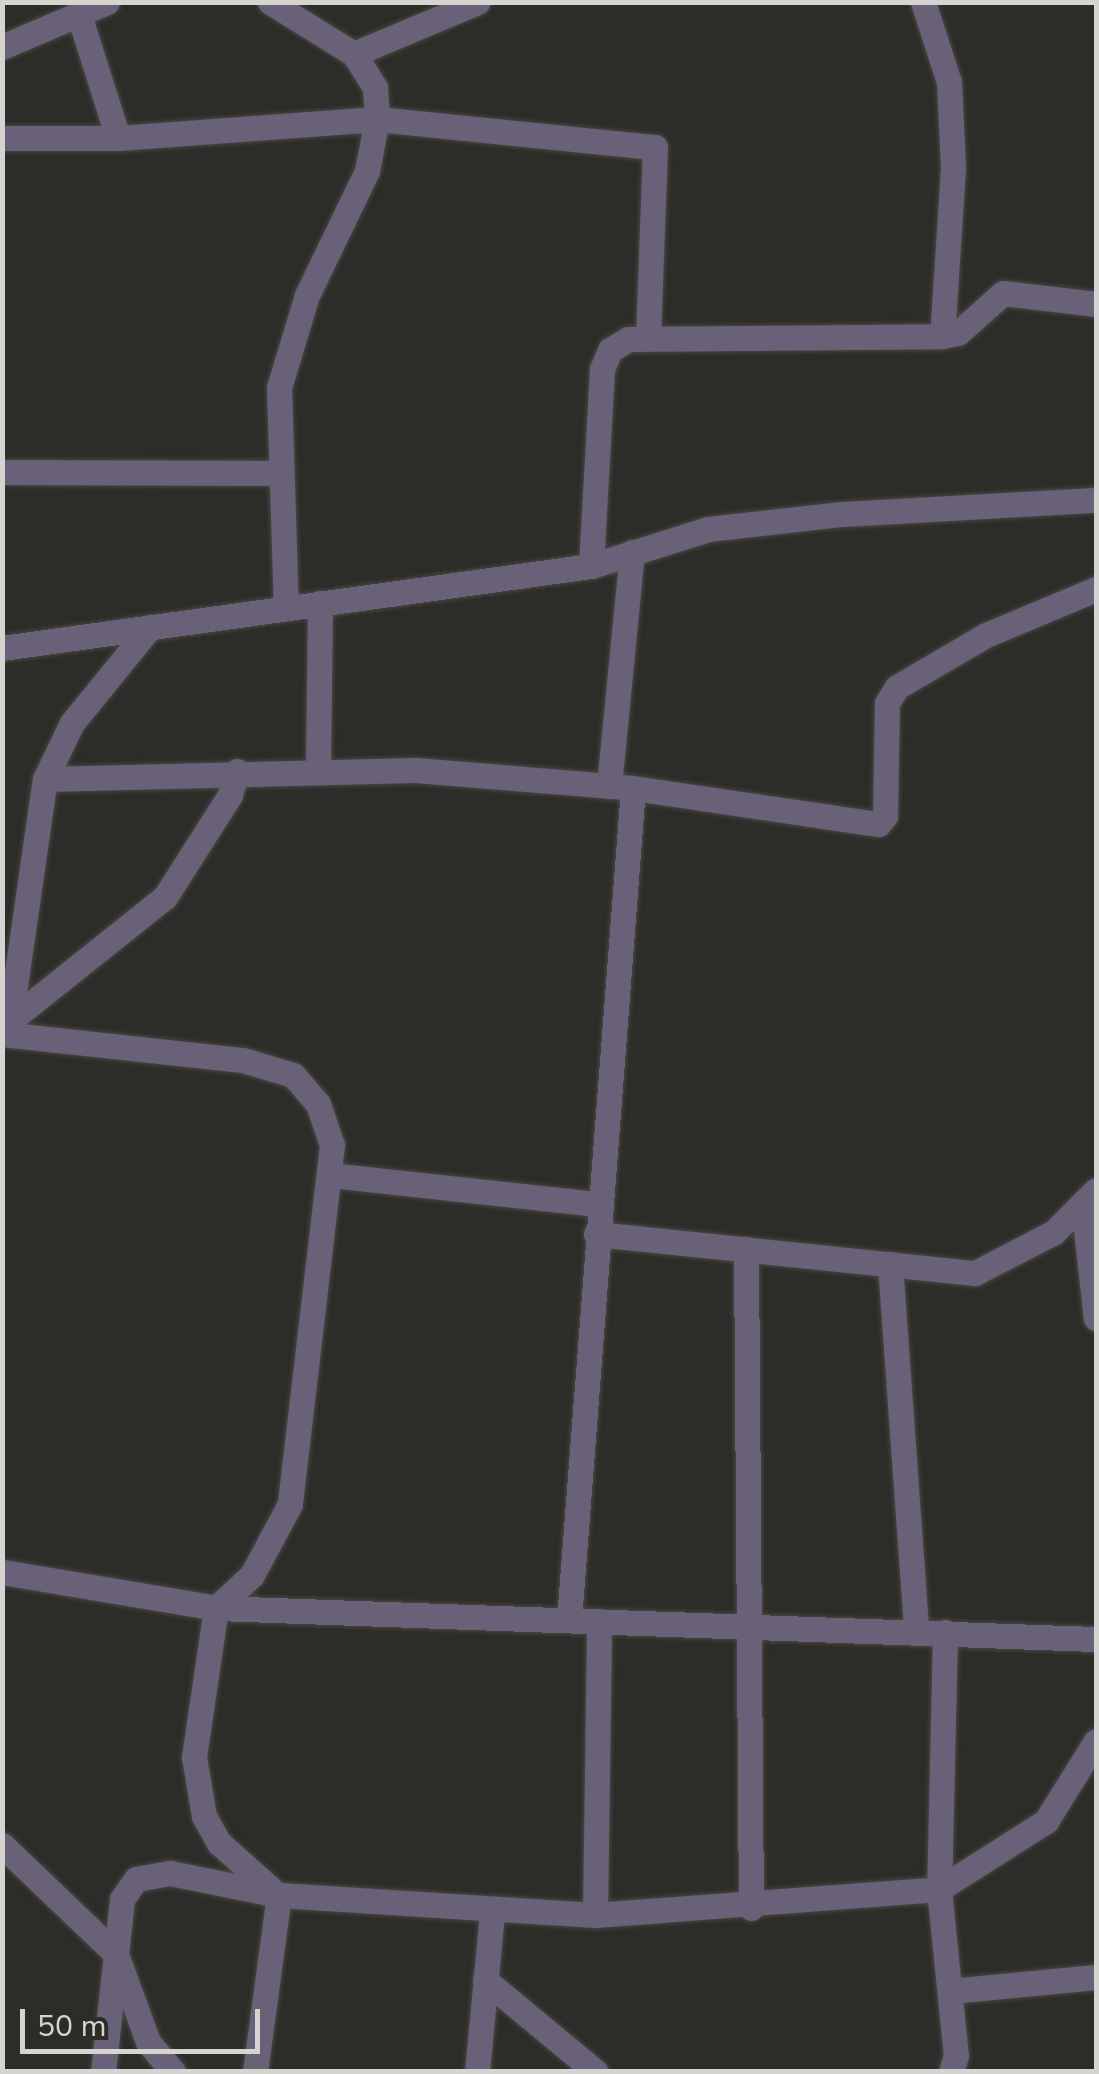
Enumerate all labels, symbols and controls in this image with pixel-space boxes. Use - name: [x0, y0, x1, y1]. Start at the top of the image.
- scale bar: [25, 1989, 265, 2051]
- text: 50 m: [37, 2006, 106, 2047]

